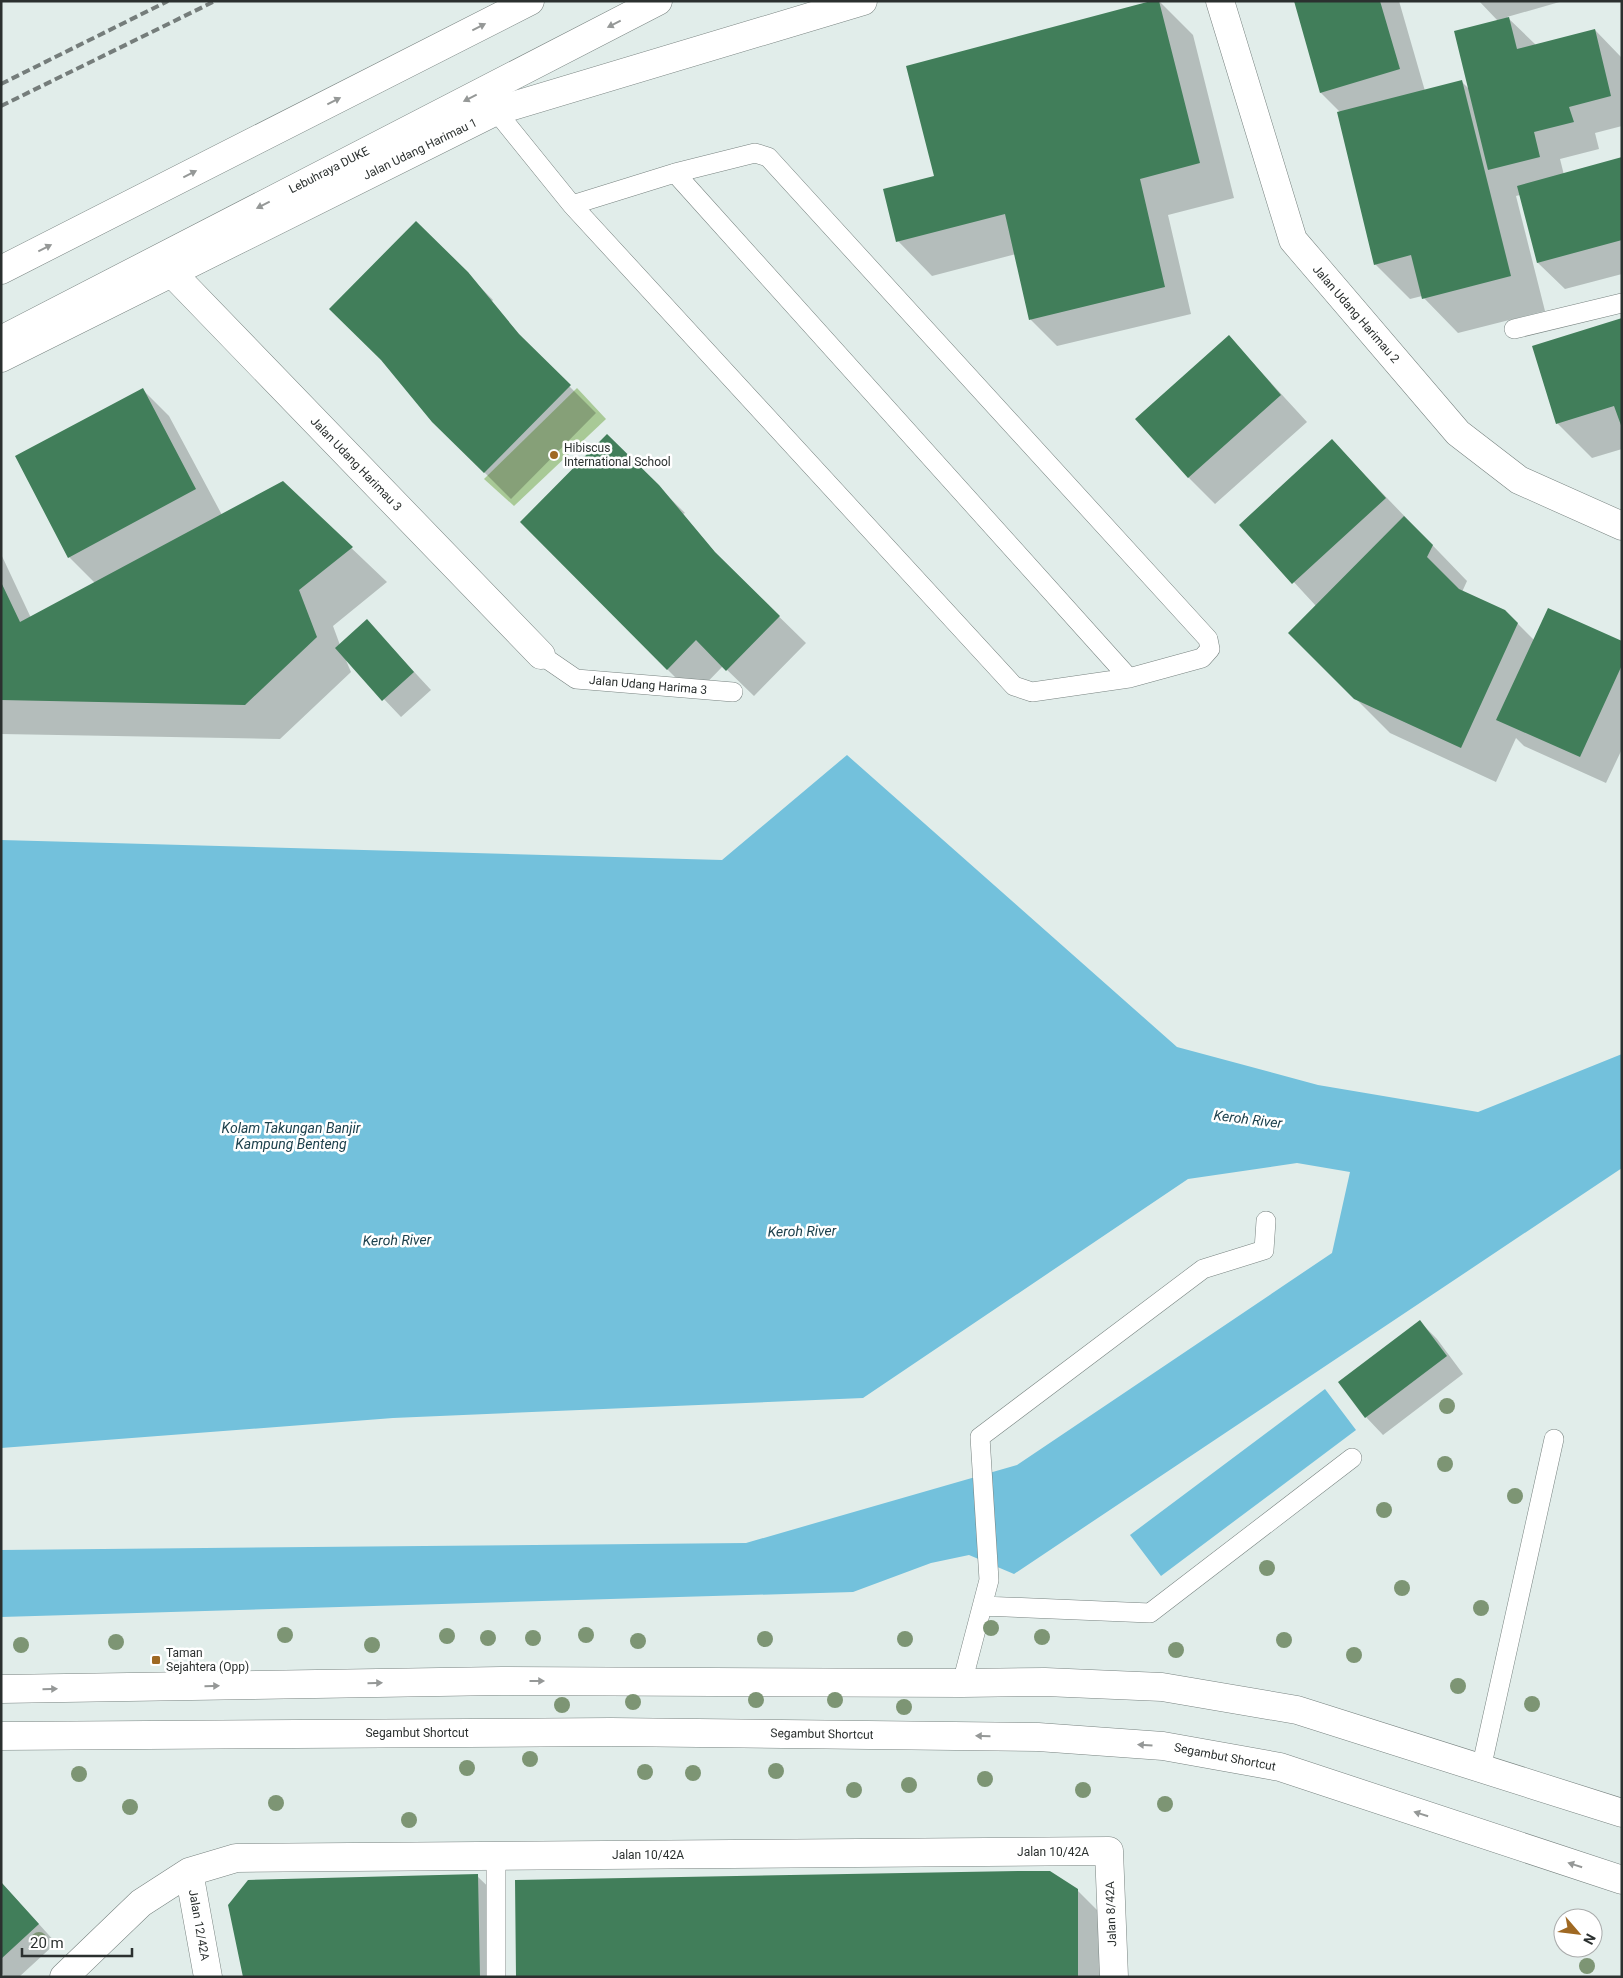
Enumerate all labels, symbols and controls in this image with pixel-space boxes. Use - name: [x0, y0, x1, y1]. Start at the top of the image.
- one-way arrow: [607, 20, 621, 28]
- one-way arrow: [472, 23, 487, 31]
- one-way arrow: [463, 94, 477, 102]
- one-way arrow: [327, 96, 342, 105]
- street label: Jalan Udang Harimau 1: [361, 115, 479, 183]
- street label: Lebuhraya DUKE: [287, 144, 372, 196]
- one-way arrow: [182, 170, 197, 178]
- one-way arrow: [256, 201, 270, 209]
- one-way arrow: [38, 244, 52, 252]
- street label: Jalan Udang Harimau 2: [1310, 262, 1402, 366]
- street label: Jalan Udang Harimau 3: [308, 414, 404, 514]
- place label: Hibiscus International School: [564, 441, 671, 469]
- marker: Hibiscus International School: [548, 449, 560, 461]
- street label: Jalan Udang Harima 3: [588, 673, 708, 697]
- water label: Keroh River: [1213, 1107, 1283, 1131]
- water label: Kolam Takungan Banjir Kampung Benteng: [222, 1120, 361, 1152]
- water label: Keroh River: [768, 1222, 837, 1240]
- water label: Keroh River: [363, 1231, 432, 1249]
- place label: Taman Sejahtera (Opp): [166, 1646, 249, 1674]
- marker: Taman Sejahtera (Opp): [150, 1654, 162, 1666]
- one-way arrow: [530, 1677, 546, 1685]
- one-way arrow: [367, 1679, 383, 1687]
- one-way arrow: [205, 1682, 221, 1690]
- one-way arrow: [42, 1685, 58, 1693]
- street label: Segambut Shortcut: [365, 1726, 469, 1740]
- street label: Segambut Shortcut: [770, 1726, 874, 1742]
- one-way arrow: [975, 1732, 991, 1740]
- one-way arrow: [1137, 1740, 1153, 1748]
- street label: Segambut Shortcut: [1173, 1740, 1277, 1774]
- one-way arrow: [1413, 1810, 1428, 1818]
- street label: Jalan 10/42A: [1017, 1845, 1089, 1859]
- street label: Jalan 10/42A: [612, 1848, 684, 1862]
- one-way arrow: [1568, 1860, 1583, 1868]
- street label: Jalan 8/42A: [1103, 1881, 1119, 1947]
- street label: Jalan 12/42A: [186, 1888, 212, 1962]
- north arrow: [1553, 1908, 1603, 1958]
- scale bar: [22, 1926, 132, 1958]
- text: N: [1580, 1931, 1599, 1947]
- text: 20 m: [30, 1934, 64, 1952]

